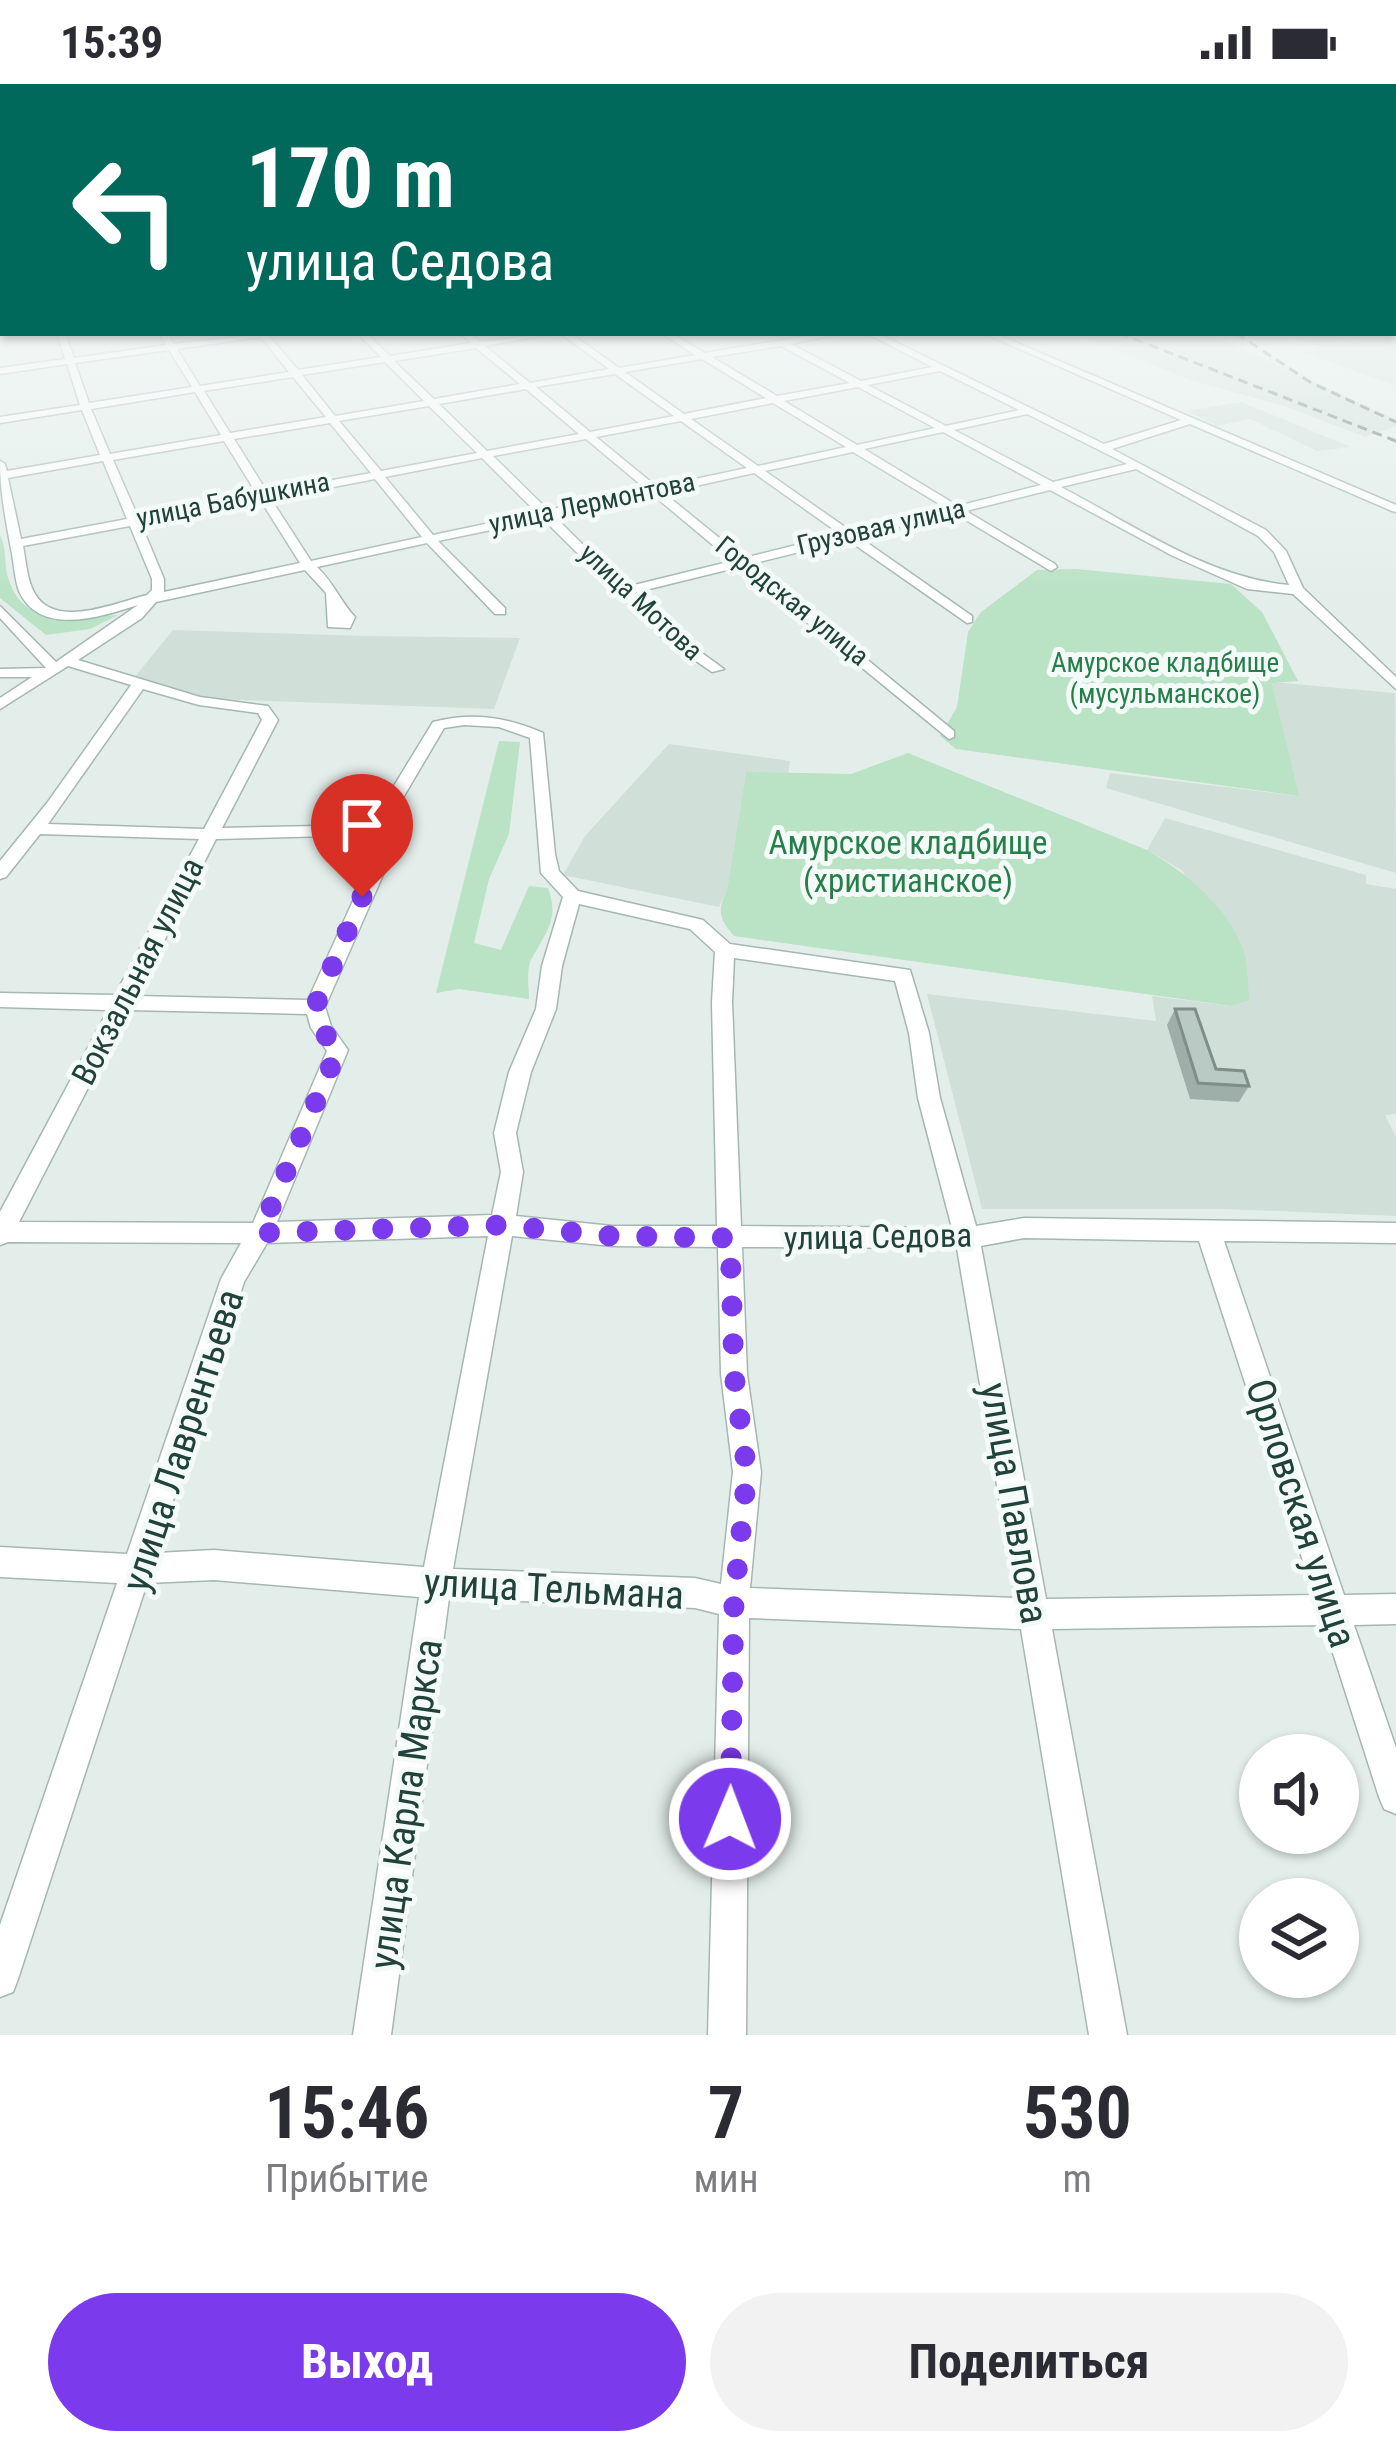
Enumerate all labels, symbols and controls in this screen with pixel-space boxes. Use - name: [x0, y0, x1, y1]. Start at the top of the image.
- text: 15:39: [60, 16, 163, 69]
- text: 170 m: [246, 129, 455, 228]
- icon: left: [48, 132, 204, 288]
- text: улица Седова: [246, 230, 554, 293]
- street label: улица Бабушкина: [134, 466, 332, 534]
- street label: улица Лермонтова: [486, 466, 698, 540]
- street label: Грузовая улица: [794, 492, 968, 562]
- street label: Городская улица: [709, 530, 875, 672]
- street label: улица Мотова: [573, 537, 709, 667]
- park label: Амурское кладбище (мусульманское): [1051, 647, 1279, 710]
- pin: [311, 774, 413, 897]
- icon: arrive: [329, 792, 395, 858]
- park label: Амурское кладбище (христианское): [769, 823, 1047, 900]
- street label: Вокзальная улица: [63, 851, 211, 1091]
- street label: улица Седова: [784, 1215, 972, 1258]
- street label: улица Лаврентьева: [112, 1283, 253, 1597]
- street label: Орловская улица: [1236, 1373, 1366, 1653]
- street label: улица Павлова: [970, 1379, 1058, 1627]
- street label: улица Тельмана: [423, 1559, 685, 1619]
- street label: улица Карла Маркса: [360, 1636, 452, 1972]
- map controls: [1239, 1734, 1359, 1998]
- button: sound: [1239, 1734, 1359, 1854]
- position arrow: [667, 1756, 793, 1882]
- button: layers: [1239, 1878, 1359, 1998]
- text: 15:46: [264, 2071, 429, 2156]
- text: 7: [708, 2071, 744, 2156]
- text: 530: [1023, 2071, 1132, 2156]
- text: Прибытие: [265, 2156, 429, 2202]
- text: мин: [694, 2156, 758, 2202]
- text: m: [1063, 2156, 1092, 2202]
- button: Выход: [48, 2293, 686, 2431]
- button: Поделиться: [710, 2293, 1348, 2431]

